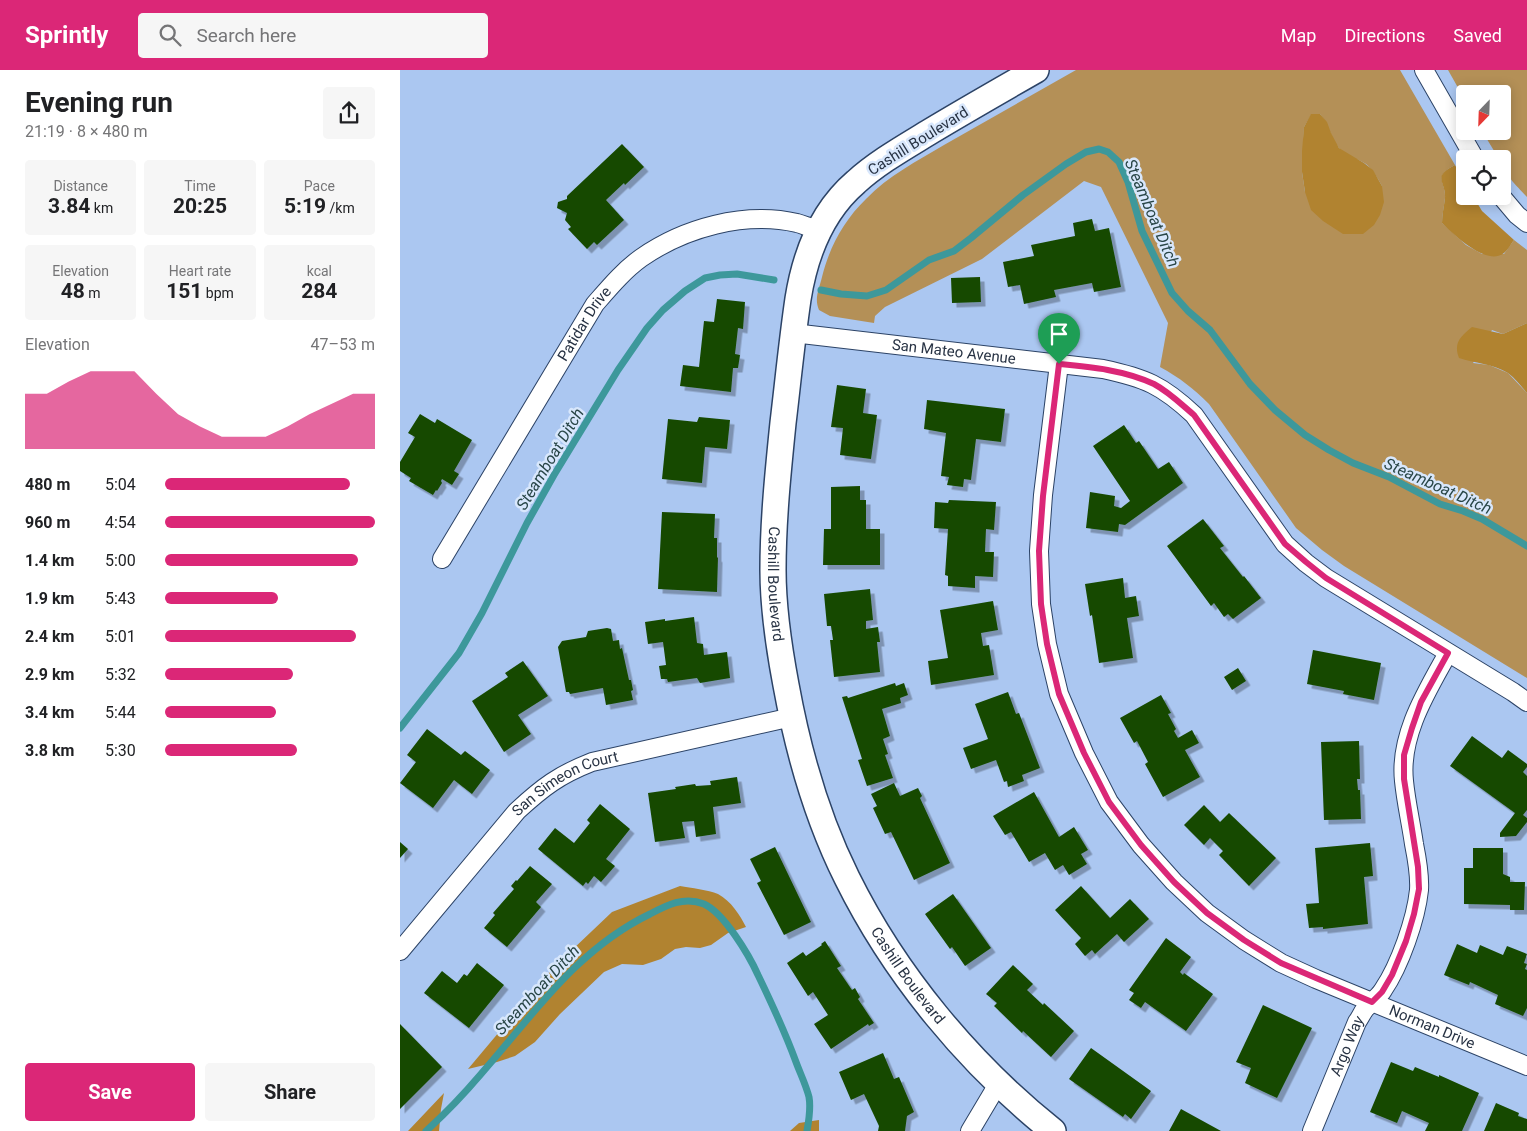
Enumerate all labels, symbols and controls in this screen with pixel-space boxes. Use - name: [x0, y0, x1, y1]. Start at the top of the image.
- search box: [138, 13, 488, 58]
- text: Sprintly: [25, 21, 108, 49]
- icon: search: [156, 21, 184, 49]
- text: Search here: [196, 24, 296, 47]
- text: Map: [1281, 25, 1316, 46]
- text: Directions: [1344, 25, 1425, 46]
- text: Saved: [1453, 25, 1502, 46]
- north arrow: [1456, 85, 1511, 140]
- map controls: [1456, 85, 1511, 205]
- text: Evening run: [25, 86, 173, 119]
- button: share: [323, 87, 375, 139]
- street label: Cashill Boulevard: [864, 103, 972, 179]
- text: 21:19 · 8 × 480 m: [25, 122, 147, 141]
- button: locate: [1456, 150, 1511, 205]
- water label: Steamboat Ditch: [1121, 156, 1183, 270]
- text: Distance: [53, 178, 108, 194]
- text: Time: [184, 178, 216, 194]
- text: Pace: [304, 178, 335, 194]
- text: 3.84: [48, 194, 90, 218]
- text: 20:25: [173, 194, 227, 218]
- text: 5:19: [284, 194, 326, 218]
- text: km: [90, 200, 113, 216]
- text: /km: [326, 200, 355, 216]
- text: Elevation: [52, 263, 109, 279]
- text: Heart rate: [169, 263, 231, 279]
- text: kcal: [307, 263, 332, 279]
- text: 48: [61, 279, 85, 303]
- text: 151: [166, 279, 202, 303]
- text: 284: [301, 279, 337, 303]
- street label: Patidar Drive: [554, 283, 615, 364]
- text: m: [85, 285, 101, 301]
- text: bpm: [202, 285, 234, 301]
- pin: [1038, 313, 1080, 364]
- icon: arrive: [1045, 320, 1073, 348]
- text: Elevation: [25, 335, 90, 354]
- text: 47–53 m: [311, 335, 375, 354]
- street label: San Mateo Avenue: [891, 336, 1017, 368]
- water label: Steamboat Ditch: [512, 405, 588, 513]
- water label: Steamboat Ditch: [1381, 454, 1495, 518]
- text: 480 m: [25, 475, 70, 494]
- text: 5:04: [105, 475, 136, 494]
- text: 960 m: [25, 513, 70, 532]
- text: 4:54: [105, 513, 136, 532]
- street label: Cashill Boulevard: [764, 526, 788, 643]
- text: 1.4 km: [25, 551, 74, 570]
- text: 5:00: [105, 551, 136, 570]
- text: 1.9 km: [25, 589, 74, 608]
- text: 5:43: [105, 589, 136, 608]
- text: 2.4 km: [25, 627, 74, 646]
- text: 5:01: [105, 627, 136, 646]
- text: 2.9 km: [25, 665, 74, 684]
- text: 5:32: [105, 665, 136, 684]
- text: 3.4 km: [25, 703, 74, 722]
- text: 5:44: [105, 703, 136, 722]
- text: 3.8 km: [25, 741, 74, 760]
- text: 5:30: [105, 741, 136, 760]
- street label: San Simeon Court: [508, 747, 620, 820]
- street label: Cashill Boulevard: [867, 924, 949, 1028]
- water label: Steamboat Ditch: [491, 941, 583, 1039]
- street label: Norman Drive: [1386, 1001, 1478, 1053]
- street label: Argo Way: [1327, 1012, 1368, 1079]
- button: Save: [25, 1063, 195, 1121]
- button: Share: [205, 1063, 375, 1121]

